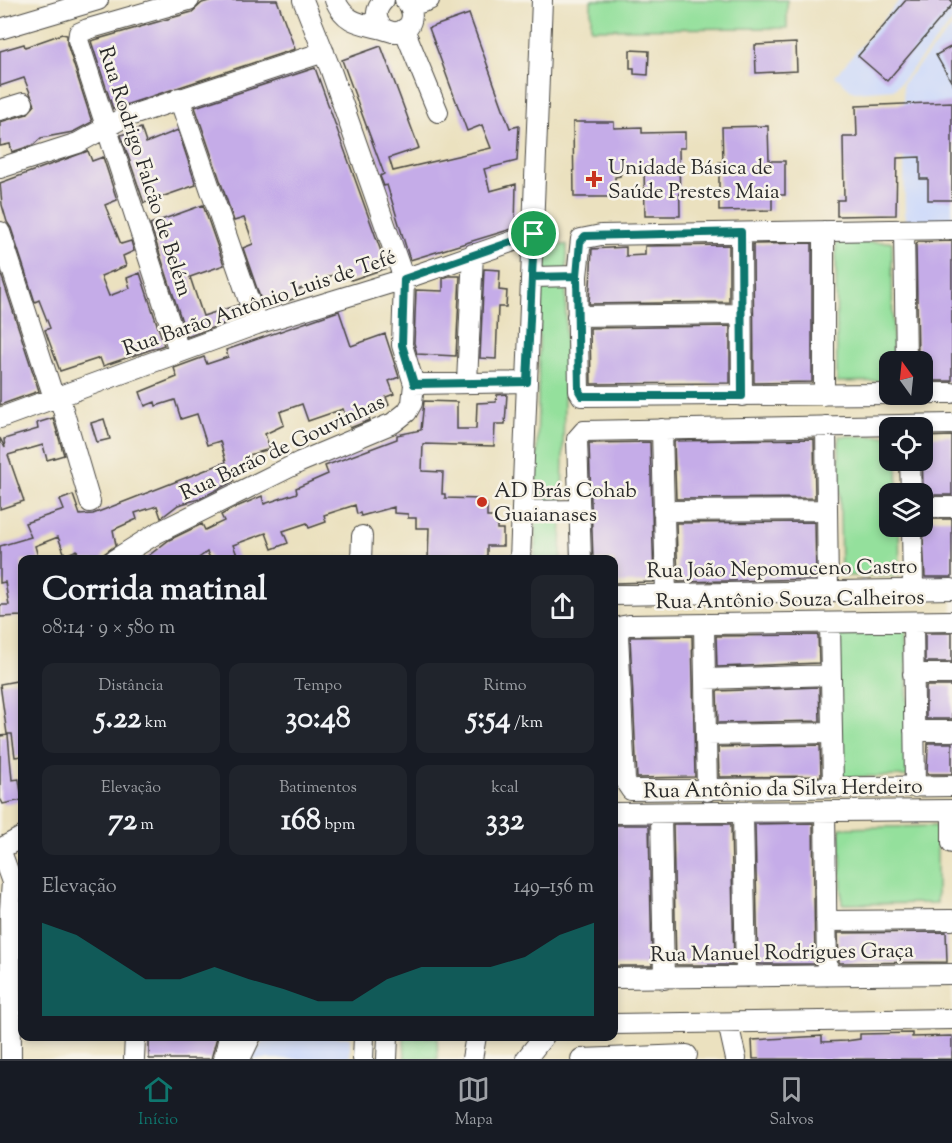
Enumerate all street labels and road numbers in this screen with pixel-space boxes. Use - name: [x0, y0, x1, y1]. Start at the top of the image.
- street label: Rua Rodrigo Falcão de Belém: [89, 43, 199, 300]
- street label: Rua Barão Antônio Luis de Tefé: [119, 243, 400, 365]
- street label: Rua Barão de Gouvinhas: [176, 388, 390, 509]
- street label: Rua João Nepomuceno Castro: [646, 553, 918, 587]
- street label: Rua Antônio Souza Calheiros: [655, 584, 925, 618]
- street label: Rua Antônio da Silva Herdeiro: [643, 773, 923, 807]
- street label: Rua Manuel Rodrigues Graça: [650, 937, 915, 971]

